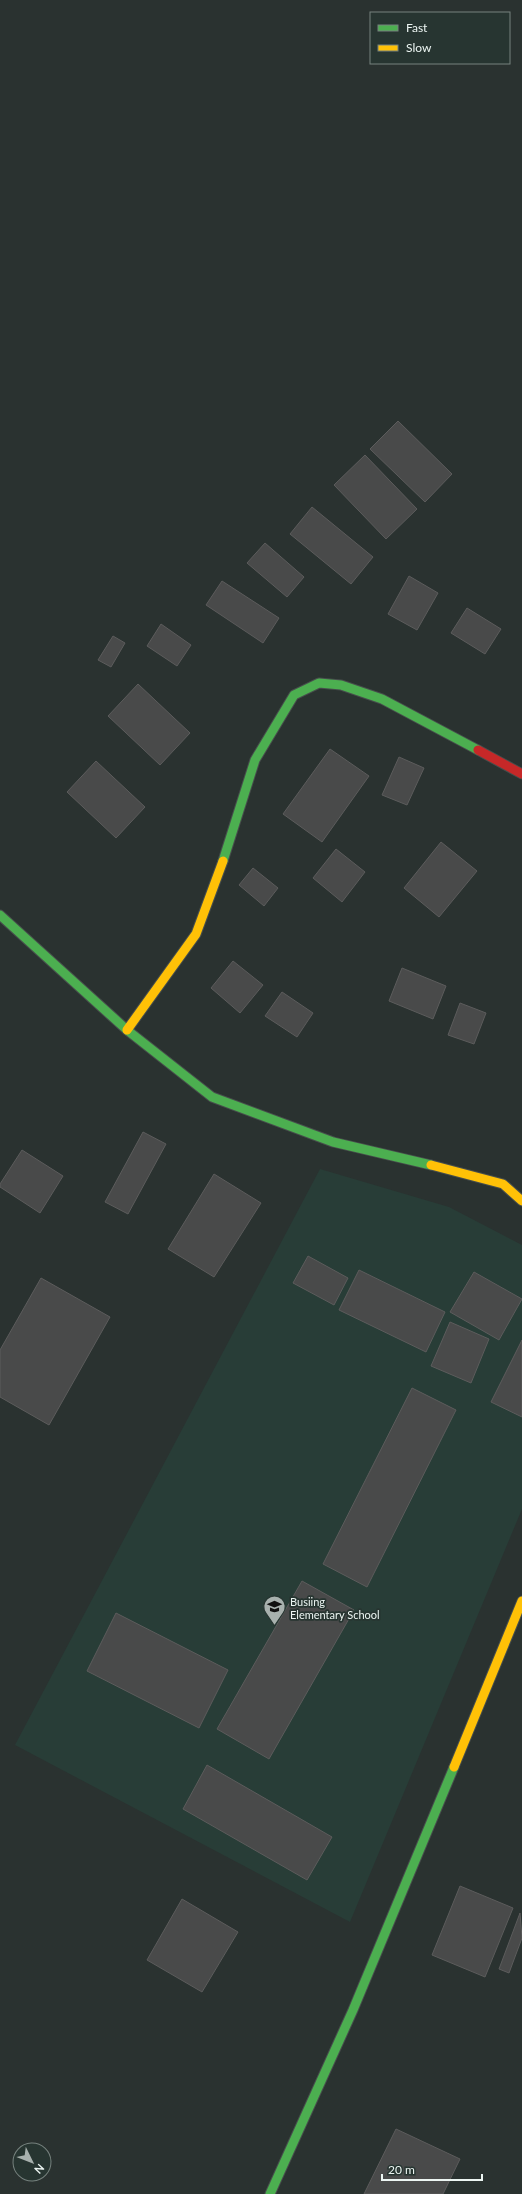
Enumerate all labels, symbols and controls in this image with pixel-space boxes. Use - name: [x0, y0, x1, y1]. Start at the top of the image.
- legend: [370, 12, 510, 64]
- text: Fast: [406, 20, 428, 35]
- text: Slow: [406, 40, 432, 55]
- school or university icon: Busiing Elementary School: [262, 1594, 288, 1627]
- place label: Busiing Elementary School: [290, 1595, 380, 1621]
- north arrow: [12, 2142, 52, 2182]
- scale bar: [382, 2156, 482, 2182]
- text: N: [32, 2162, 47, 2177]
- text: 20 m: [388, 2162, 415, 2177]

